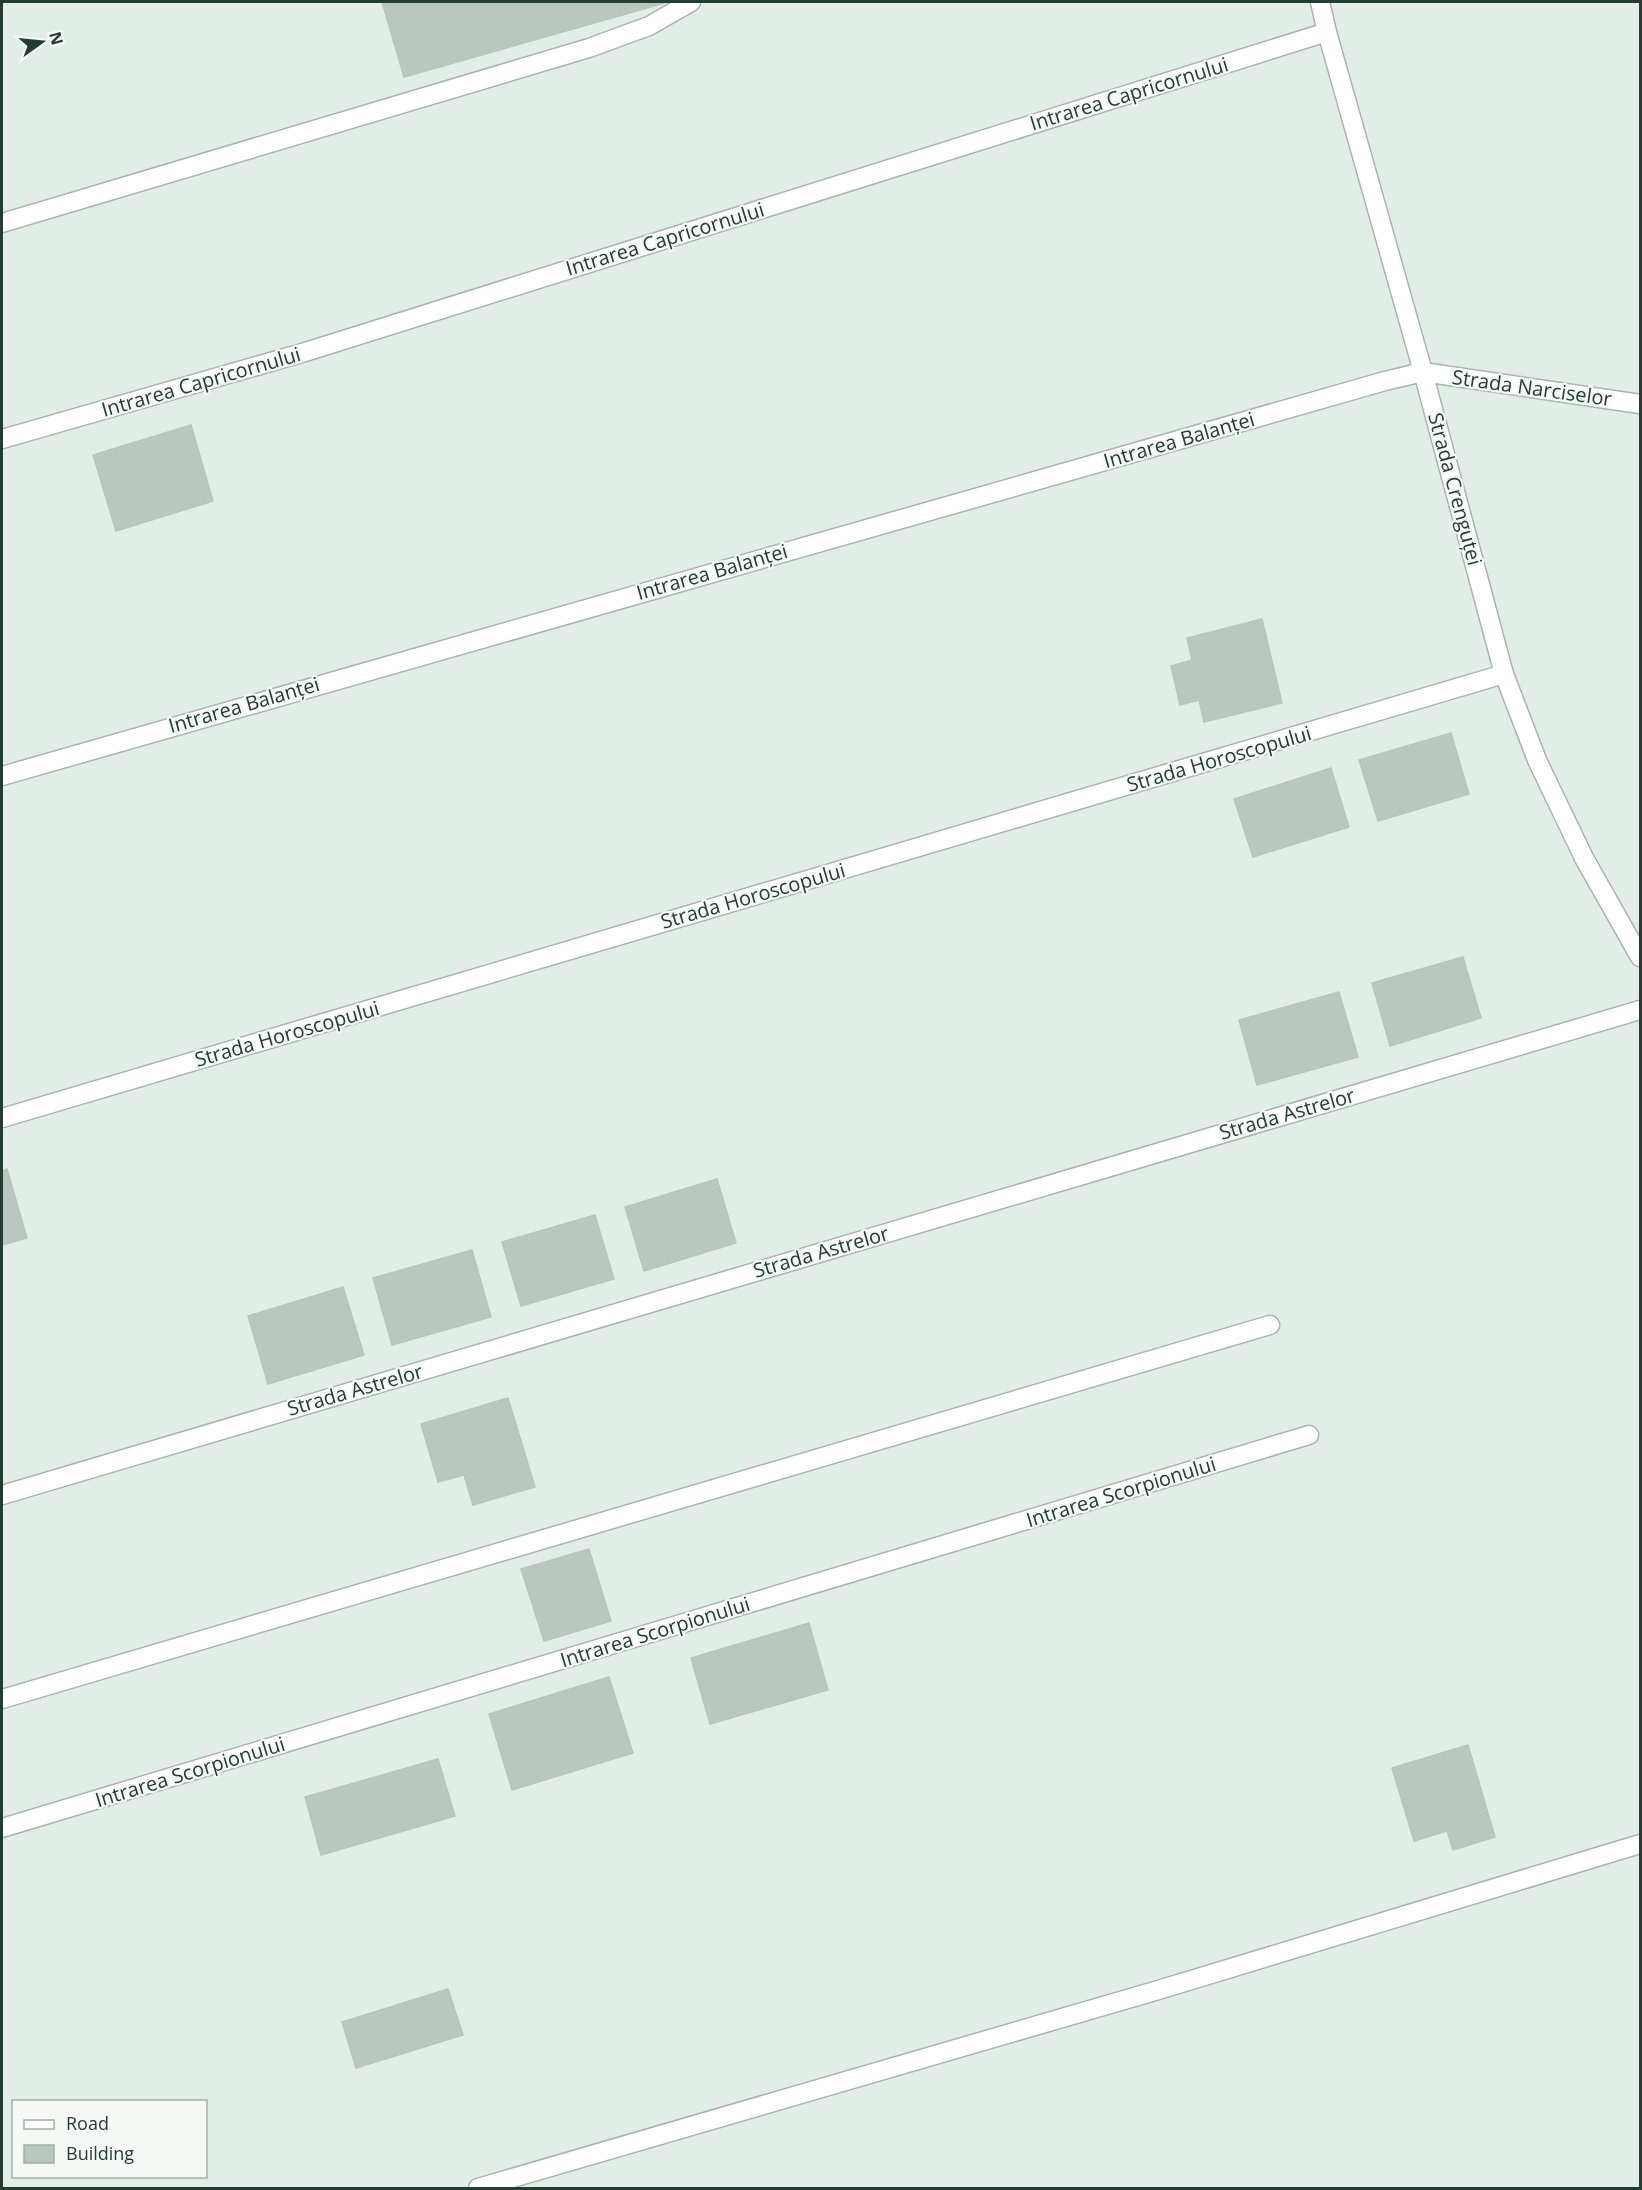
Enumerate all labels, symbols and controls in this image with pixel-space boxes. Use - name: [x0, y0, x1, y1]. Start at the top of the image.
- north arrow: [12, 12, 72, 72]
- text: N: [44, 29, 69, 47]
- street label: Intrarea Capricornului: [1026, 51, 1231, 137]
- street label: Intrarea Capricornului: [562, 196, 767, 282]
- street label: Intrarea Capricornului: [98, 340, 304, 423]
- street label: Strada Narciselor: [1451, 363, 1614, 412]
- street label: Intrarea Balanței: [1100, 405, 1257, 474]
- street label: Strada Crenguței: [1422, 410, 1489, 568]
- street label: Intrarea Balanței: [633, 537, 790, 606]
- street label: Intrarea Balanței: [165, 670, 322, 739]
- street label: Strada Horoscopului: [1123, 719, 1314, 798]
- street label: Strada Horoscopului: [657, 856, 848, 935]
- street label: Strada Horoscopului: [191, 994, 382, 1073]
- street label: Strada Astrelor: [1216, 1081, 1358, 1146]
- street label: Strada Astrelor: [750, 1219, 892, 1284]
- street label: Strada Astrelor: [284, 1357, 426, 1422]
- street label: Intrarea Scorpionului: [1023, 1450, 1219, 1533]
- street label: Intrarea Scorpionului: [557, 1590, 753, 1673]
- street label: Intrarea Scorpionului: [92, 1730, 288, 1813]
- legend: [12, 2100, 207, 2178]
- text: Road: [66, 2111, 109, 2135]
- text: Building: [66, 2141, 134, 2165]

